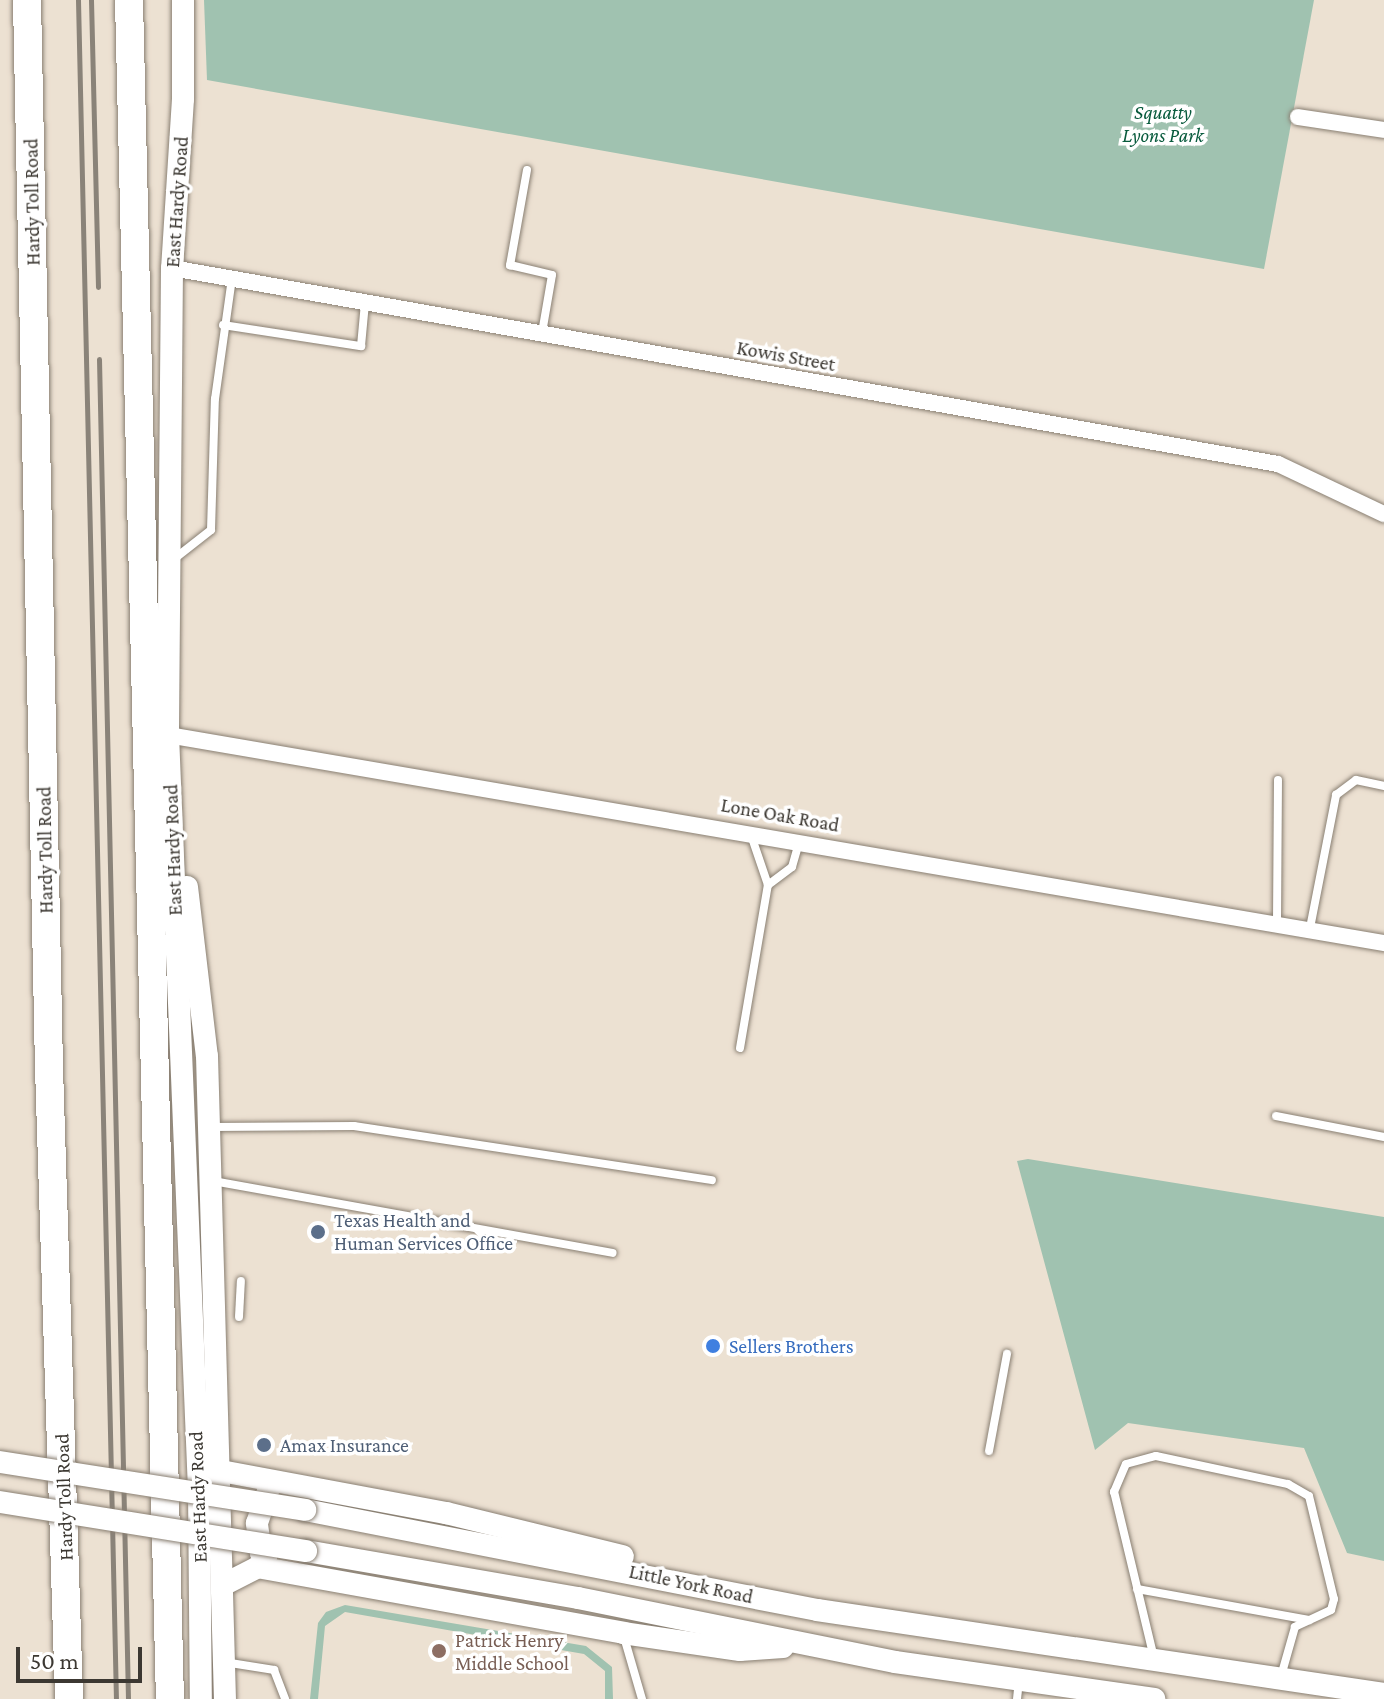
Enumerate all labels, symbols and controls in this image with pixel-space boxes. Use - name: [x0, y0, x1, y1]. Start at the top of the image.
- park label: Squatty Lyons Park: [1122, 101, 1204, 148]
- street label: East Hardy Road: [160, 136, 194, 268]
- street label: Hardy Toll Road: [19, 138, 45, 266]
- street label: Kowis Street: [735, 336, 837, 376]
- street label: East Hardy Road: [159, 784, 187, 916]
- street label: Hardy Toll Road: [32, 786, 58, 914]
- street label: Lone Oak Road: [719, 793, 841, 837]
- place label: Texas Health and Human Services Office: [334, 1208, 513, 1255]
- marker: Texas Health and Human Services Office: [309, 1223, 327, 1241]
- place label: Sellers Brothers: [729, 1334, 854, 1358]
- marker: Sellers Brothers: [704, 1337, 722, 1355]
- street label: East Hardy Road: [184, 1431, 212, 1563]
- street label: Hardy Toll Road: [50, 1433, 78, 1561]
- place label: Amax Insurance: [280, 1433, 409, 1457]
- marker: Amax Insurance: [255, 1436, 273, 1454]
- street label: Little York Road: [627, 1559, 755, 1609]
- place label: Patrick Henry Middle School: [455, 1628, 569, 1675]
- scale bar: [20, 1631, 146, 1681]
- marker: Patrick Henry Middle School: [430, 1642, 448, 1660]
- text: 50 m: [30, 1647, 79, 1674]

